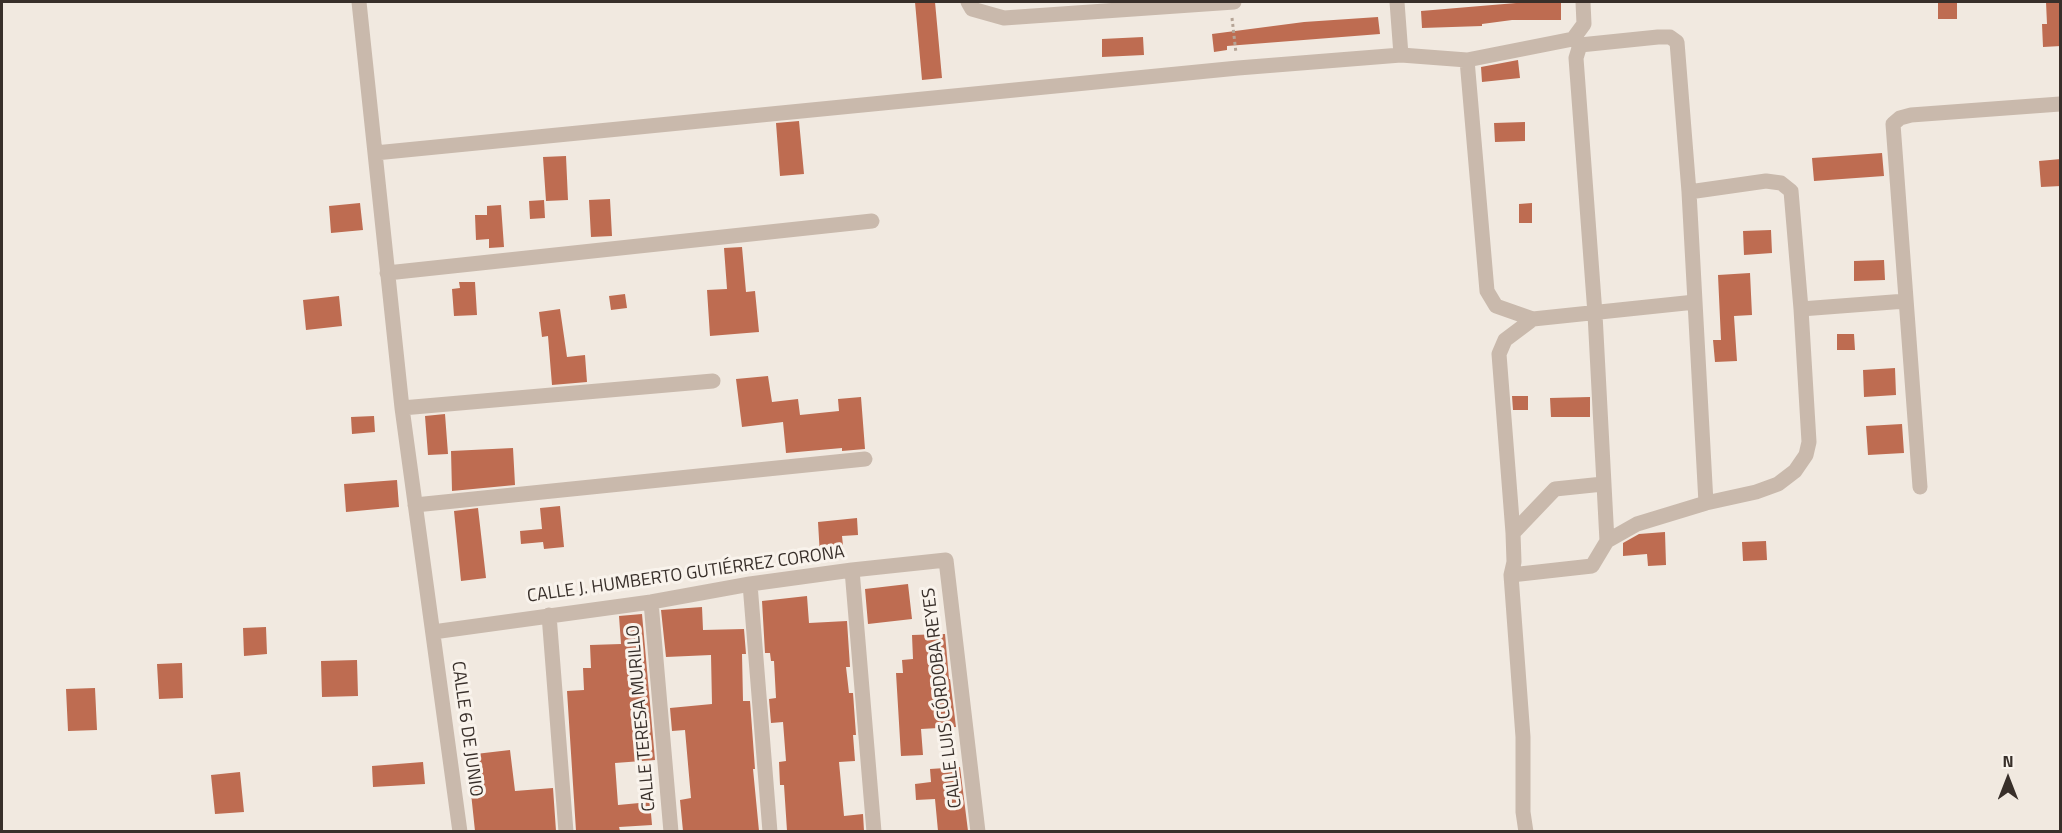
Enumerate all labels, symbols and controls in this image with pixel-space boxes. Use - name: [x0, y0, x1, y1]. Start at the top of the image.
- street label: CALLE J. HUMBERTO GUTIÉRREZ CORONA: [526, 542, 846, 608]
- street label: CALLE LUIS CÓRDOBA REYES: [919, 587, 967, 809]
- street label: CALLE TERESA MURILLO: [623, 624, 661, 812]
- street label: CALLE 6 DE JUNIO: [446, 660, 486, 798]
- north arrow: [1978, 749, 2038, 809]
- text: N: [2002, 749, 2014, 773]

